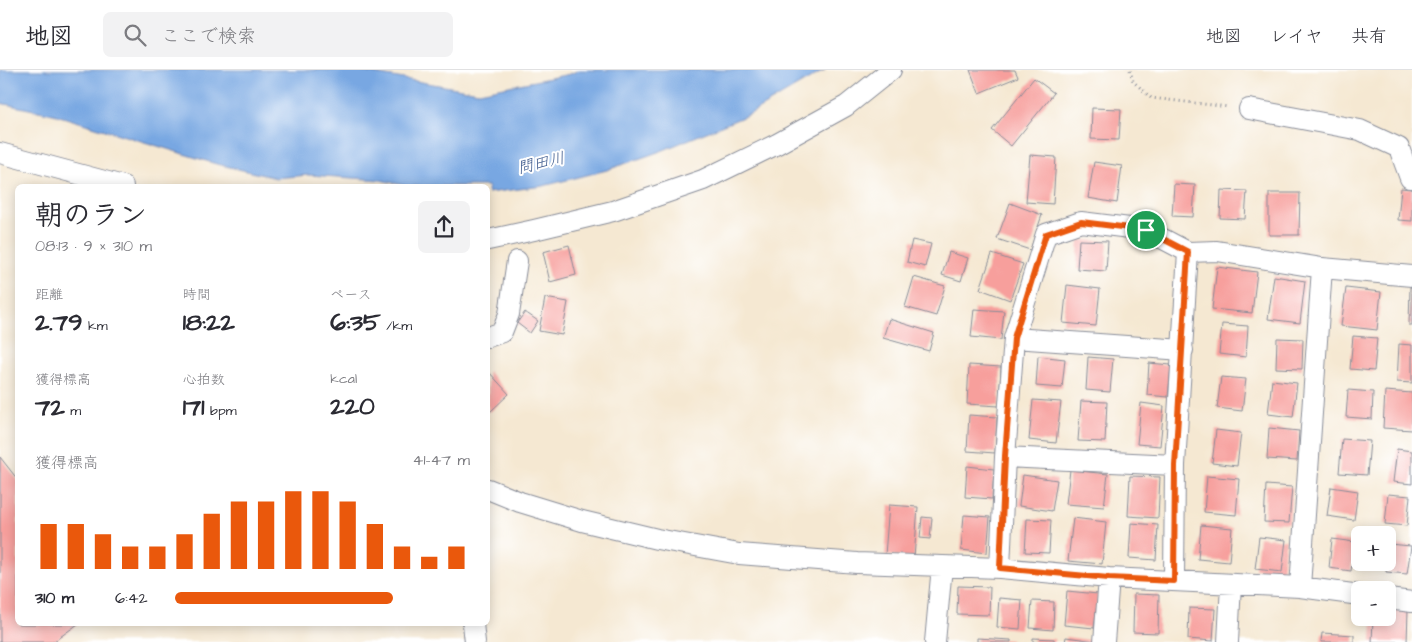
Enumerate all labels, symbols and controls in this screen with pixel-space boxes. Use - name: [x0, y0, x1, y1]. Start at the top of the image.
- search box: [103, 12, 453, 57]
- text: 地図: [25, 20, 73, 54]
- icon: search: [121, 21, 149, 49]
- text: ここで検索: [161, 23, 256, 50]
- text: 地図: [1206, 24, 1242, 49]
- text: レイヤ: [1270, 24, 1323, 49]
- text: 共有: [1351, 24, 1387, 49]
- water label: 問田川: [515, 147, 567, 179]
- text: 朝のラン: [35, 196, 147, 235]
- button: share: [418, 201, 470, 253]
- pin: [1125, 209, 1167, 251]
- icon: arrive: [1132, 216, 1160, 244]
- text: 08:13 · 9 × 310 m: [35, 235, 152, 257]
- text: 距離: [35, 285, 63, 305]
- text: 時間: [183, 285, 211, 305]
- text: ペース: [330, 285, 372, 305]
- text: 2.79: [35, 305, 82, 340]
- text: 18:22: [183, 305, 235, 340]
- text: 6:35: [330, 305, 381, 340]
- text: km: [82, 316, 108, 336]
- text: /km: [381, 316, 412, 336]
- text: kcal: [330, 369, 357, 389]
- text: 獲得標高: [35, 370, 91, 390]
- text: 心拍数: [183, 370, 225, 390]
- text: 220: [330, 389, 375, 424]
- text: 72: [35, 390, 65, 425]
- text: 171: [183, 390, 204, 425]
- text: m: [65, 401, 81, 421]
- text: bpm: [204, 401, 237, 421]
- text: 41–47 m: [413, 449, 470, 471]
- text: 獲得標高: [35, 452, 99, 474]
- map controls: [1351, 526, 1396, 626]
- button: +: [1351, 526, 1396, 571]
- button: −: [1351, 581, 1396, 626]
- text: 310 m: [35, 587, 74, 609]
- text: 6:42: [115, 587, 148, 609]

